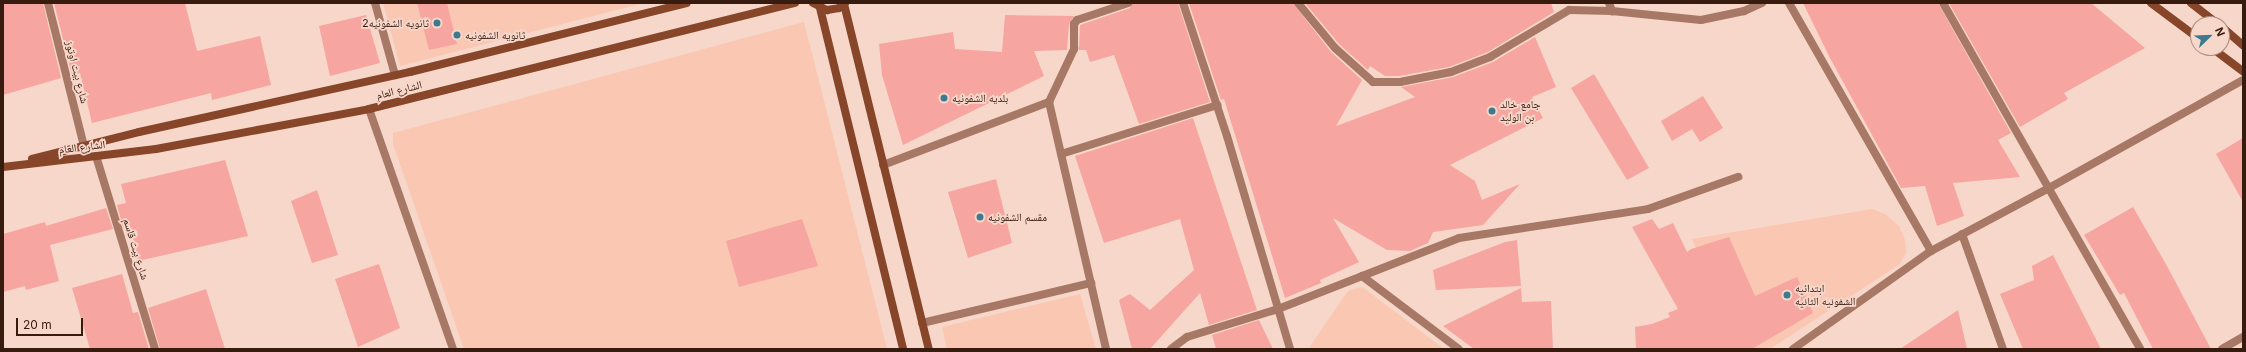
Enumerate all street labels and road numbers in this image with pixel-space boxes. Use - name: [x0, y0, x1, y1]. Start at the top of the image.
- street label: شارع بيت اوتوز: [63, 39, 91, 105]
- street label: الشارع العام: [375, 78, 423, 102]
- street label: الشارع العام: [58, 138, 106, 156]
- street label: شارع بيت قاسم: [120, 217, 152, 281]

